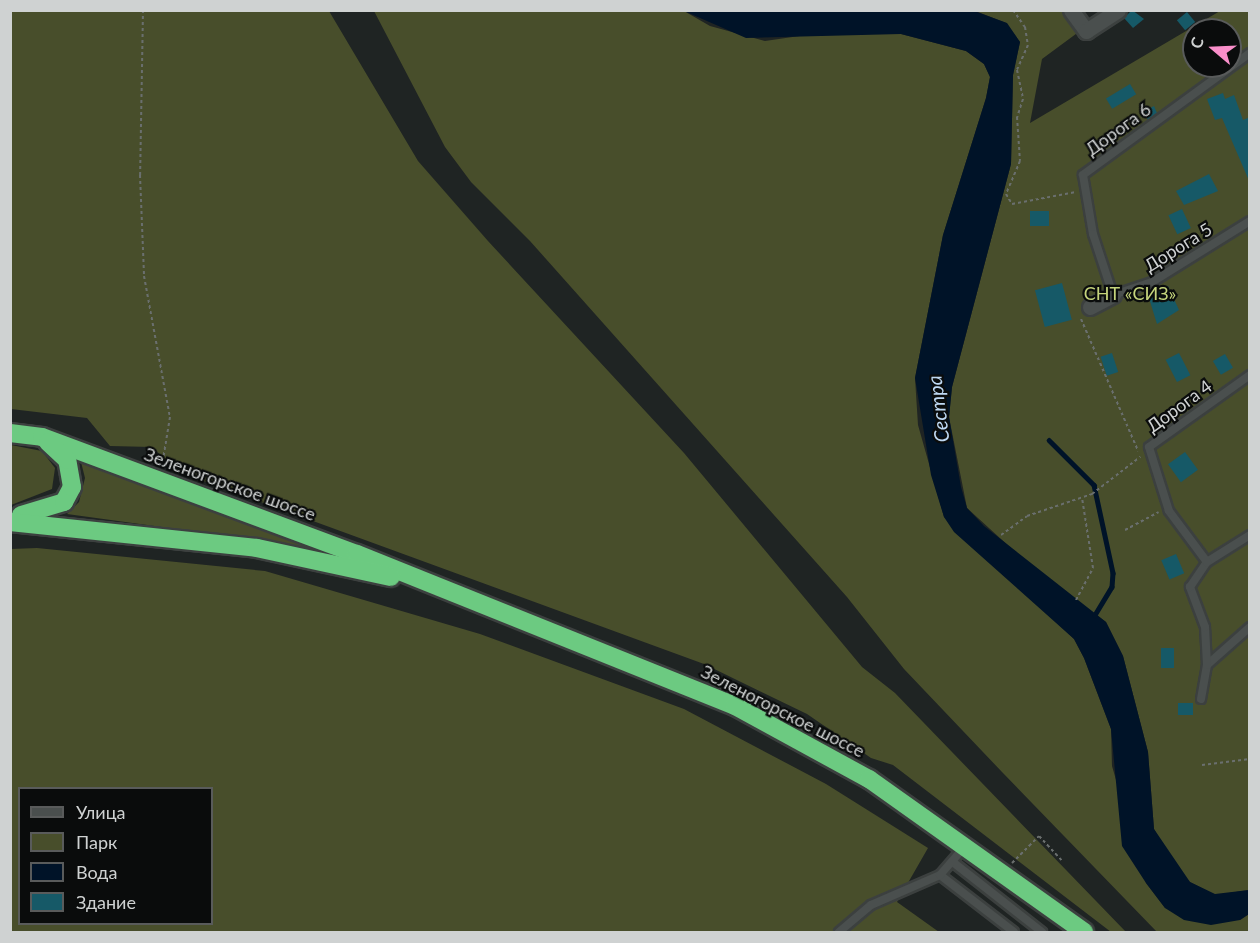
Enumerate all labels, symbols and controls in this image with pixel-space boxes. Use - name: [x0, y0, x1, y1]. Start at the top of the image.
- north arrow: [1182, 18, 1242, 78]
- text: С: [1186, 35, 1207, 51]
- street label: Дорога 6: [1081, 98, 1155, 160]
- street label: Дорога 5: [1140, 218, 1216, 276]
- park label: СНТ «СИЗ»: [1084, 282, 1176, 304]
- water label: Сестра: [922, 374, 954, 444]
- street label: Дорога 4: [1142, 375, 1216, 437]
- street label: Зеленогорское шоссе: [141, 443, 319, 525]
- street label: Зеленогорское шоссе: [698, 660, 868, 762]
- legend: [18, 787, 213, 925]
- text: Улица: [76, 801, 126, 823]
- text: Парк: [76, 831, 117, 853]
- text: Вода: [76, 861, 117, 883]
- text: Здание: [76, 891, 136, 913]

